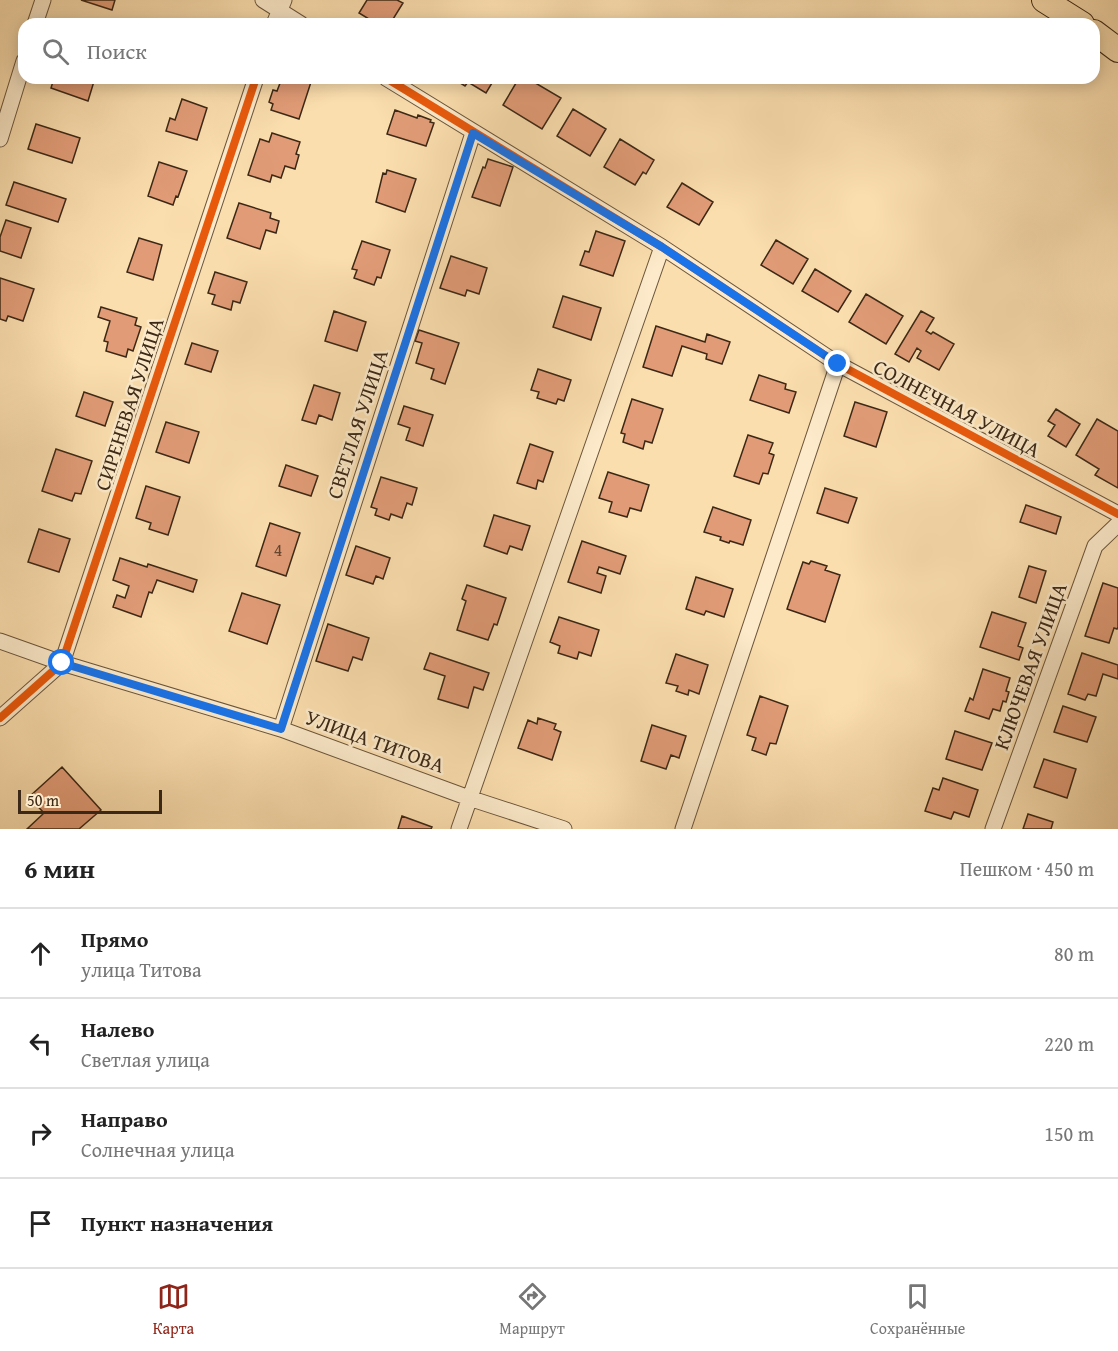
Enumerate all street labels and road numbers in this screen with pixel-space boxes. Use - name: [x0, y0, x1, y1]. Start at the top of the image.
- street label: СИРЕНЕВАЯ УЛИЦА: [86, 313, 172, 494]
- street label: СВЕТЛАЯ УЛИЦА: [318, 345, 396, 503]
- street label: СОЛНЕЧНАЯ УЛИЦА: [868, 351, 1046, 465]
- street label: КЛЮЧЕВАЯ УЛИЦА: [985, 578, 1075, 754]
- street label: УЛИЦА ТИТОВА: [301, 701, 449, 781]

